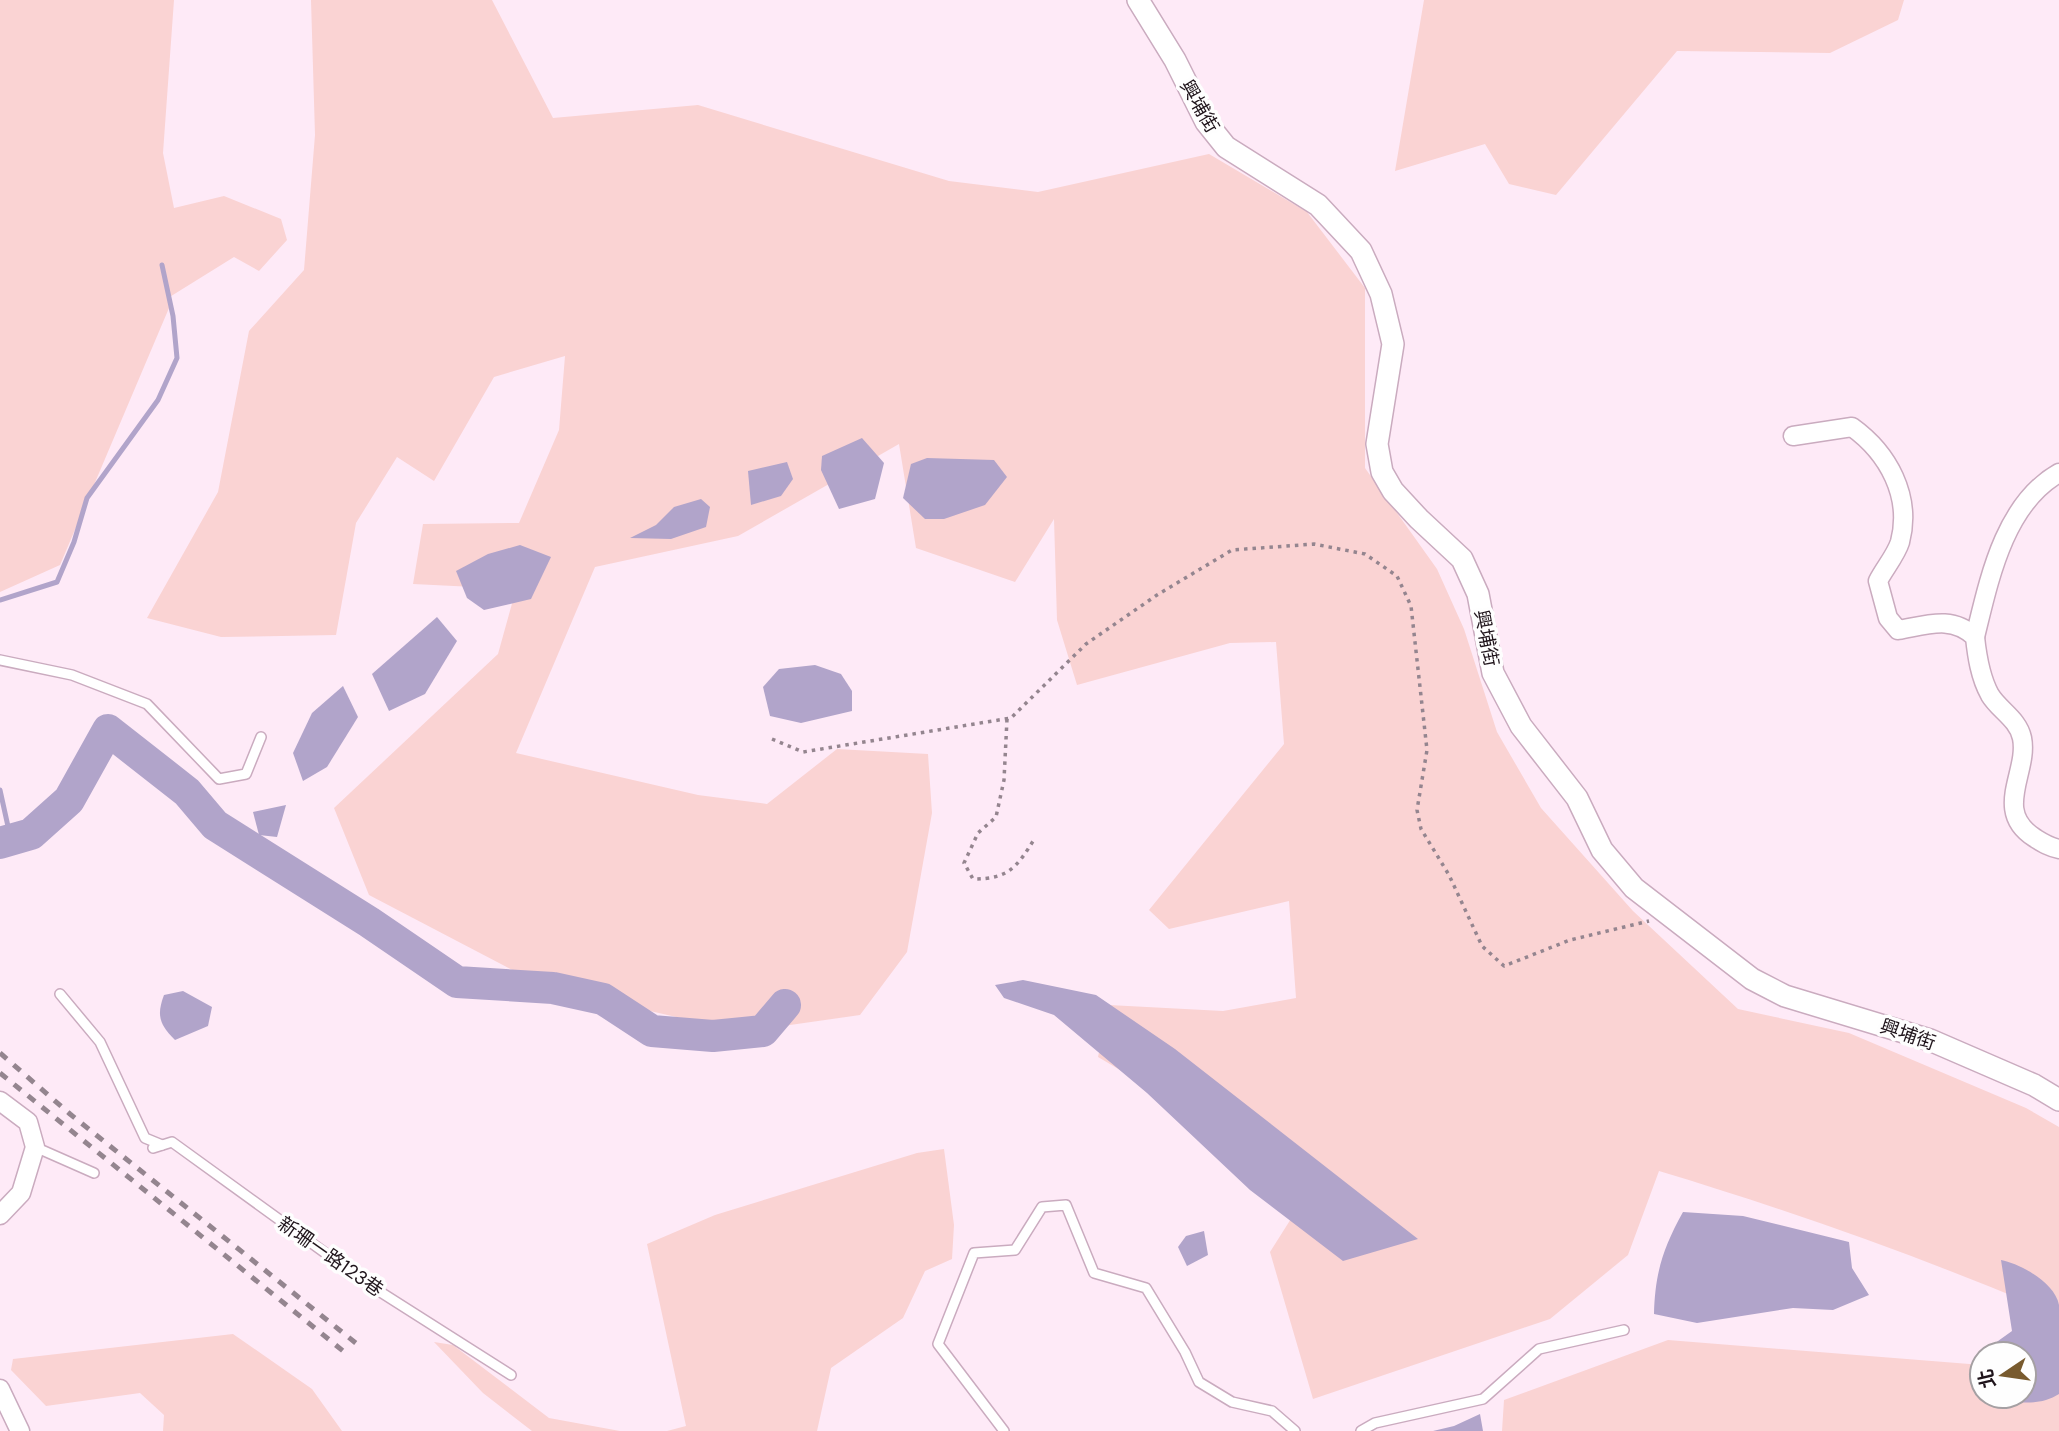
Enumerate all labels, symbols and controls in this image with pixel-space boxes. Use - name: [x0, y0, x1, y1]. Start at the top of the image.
- street label: 興埔街: [1174, 75, 1225, 137]
- street label: 興埔街: [1469, 608, 1504, 668]
- street label: 興埔街: [1877, 1013, 1939, 1056]
- street label: 新珊一路123巷: [273, 1211, 388, 1302]
- north arrow: [1968, 1340, 2038, 1410]
- text: 北: [1973, 1367, 2001, 1391]

